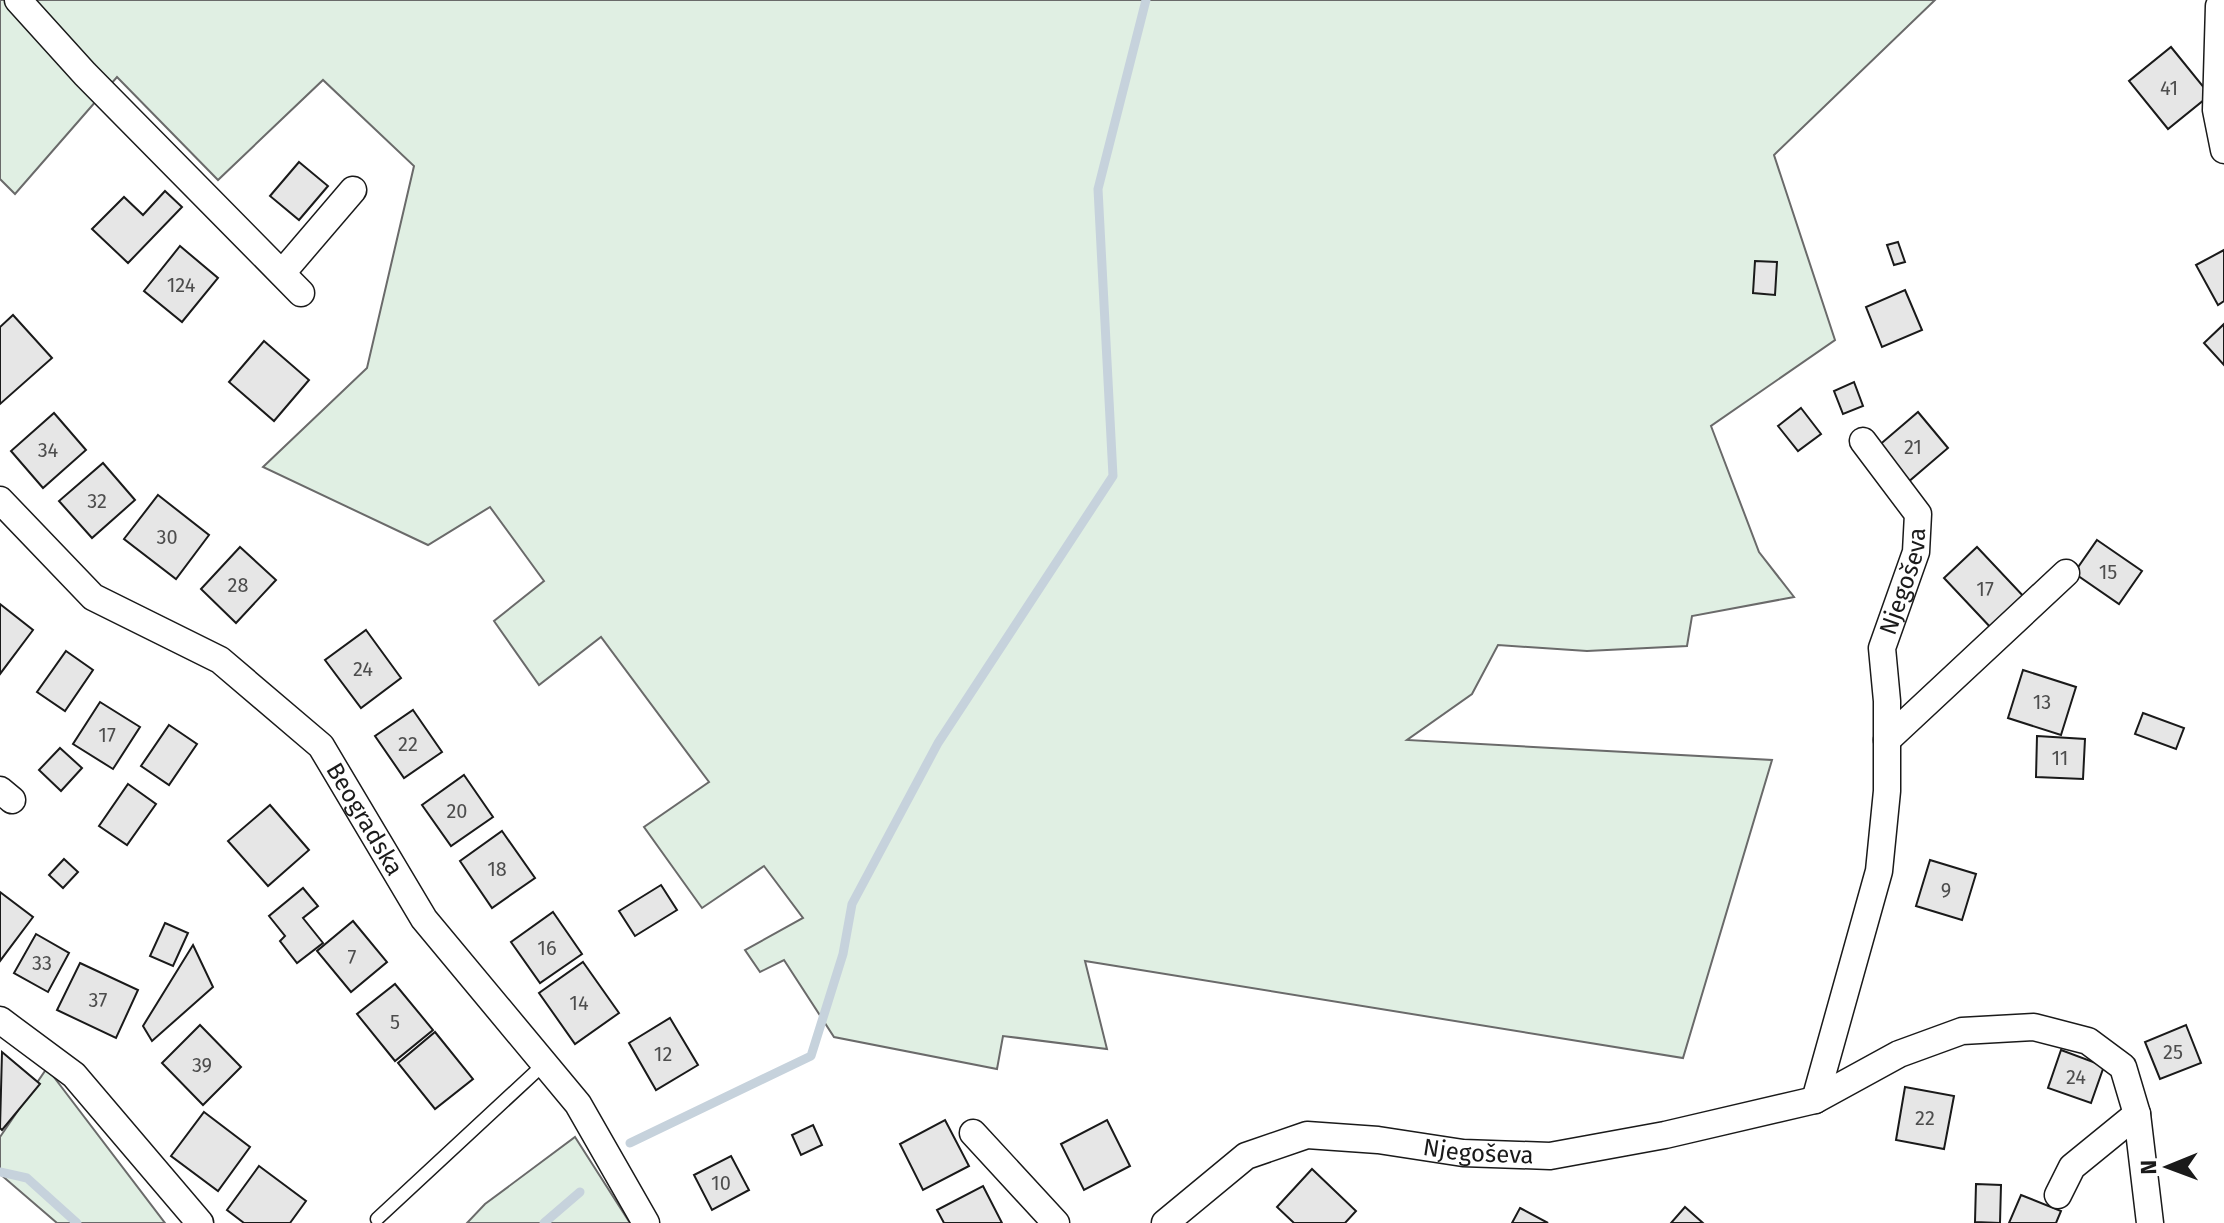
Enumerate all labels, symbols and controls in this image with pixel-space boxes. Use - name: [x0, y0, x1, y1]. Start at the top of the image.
- house number: 41: [2160, 76, 2178, 100]
- house number: 124: [167, 273, 196, 297]
- house number: 21: [1904, 435, 1922, 459]
- house number: 34: [38, 438, 59, 462]
- house number: 32: [87, 489, 107, 513]
- house number: 30: [156, 525, 178, 549]
- street label: Njegoševa: [1874, 527, 1931, 638]
- house number: 15: [2099, 560, 2117, 584]
- house number: 28: [228, 573, 248, 597]
- house number: 17: [1976, 577, 1994, 601]
- house number: 24: [353, 657, 373, 681]
- house number: 13: [2033, 690, 2051, 714]
- house number: 17: [98, 723, 116, 747]
- house number: 22: [398, 732, 418, 756]
- house number: 11: [2051, 746, 2069, 770]
- street label: Beogradska: [320, 758, 409, 881]
- house number: 20: [446, 799, 468, 823]
- house number: 18: [487, 857, 507, 881]
- house number: 9: [1941, 878, 1951, 902]
- house number: 16: [537, 936, 557, 960]
- house number: 7: [348, 945, 357, 969]
- house number: 33: [32, 951, 52, 975]
- house number: 37: [89, 988, 107, 1012]
- house number: 14: [569, 991, 589, 1015]
- house number: 5: [390, 1010, 400, 1034]
- house number: 25: [2163, 1040, 2183, 1064]
- house number: 12: [654, 1042, 672, 1066]
- house number: 39: [192, 1053, 212, 1077]
- house number: 24: [2066, 1065, 2086, 1089]
- house number: 22: [1915, 1106, 1935, 1130]
- north arrow: [2128, 1127, 2208, 1207]
- street label: Njegoševa: [1421, 1133, 1534, 1169]
- text: N: [2135, 1160, 2162, 1175]
- house number: 10: [711, 1171, 731, 1195]

